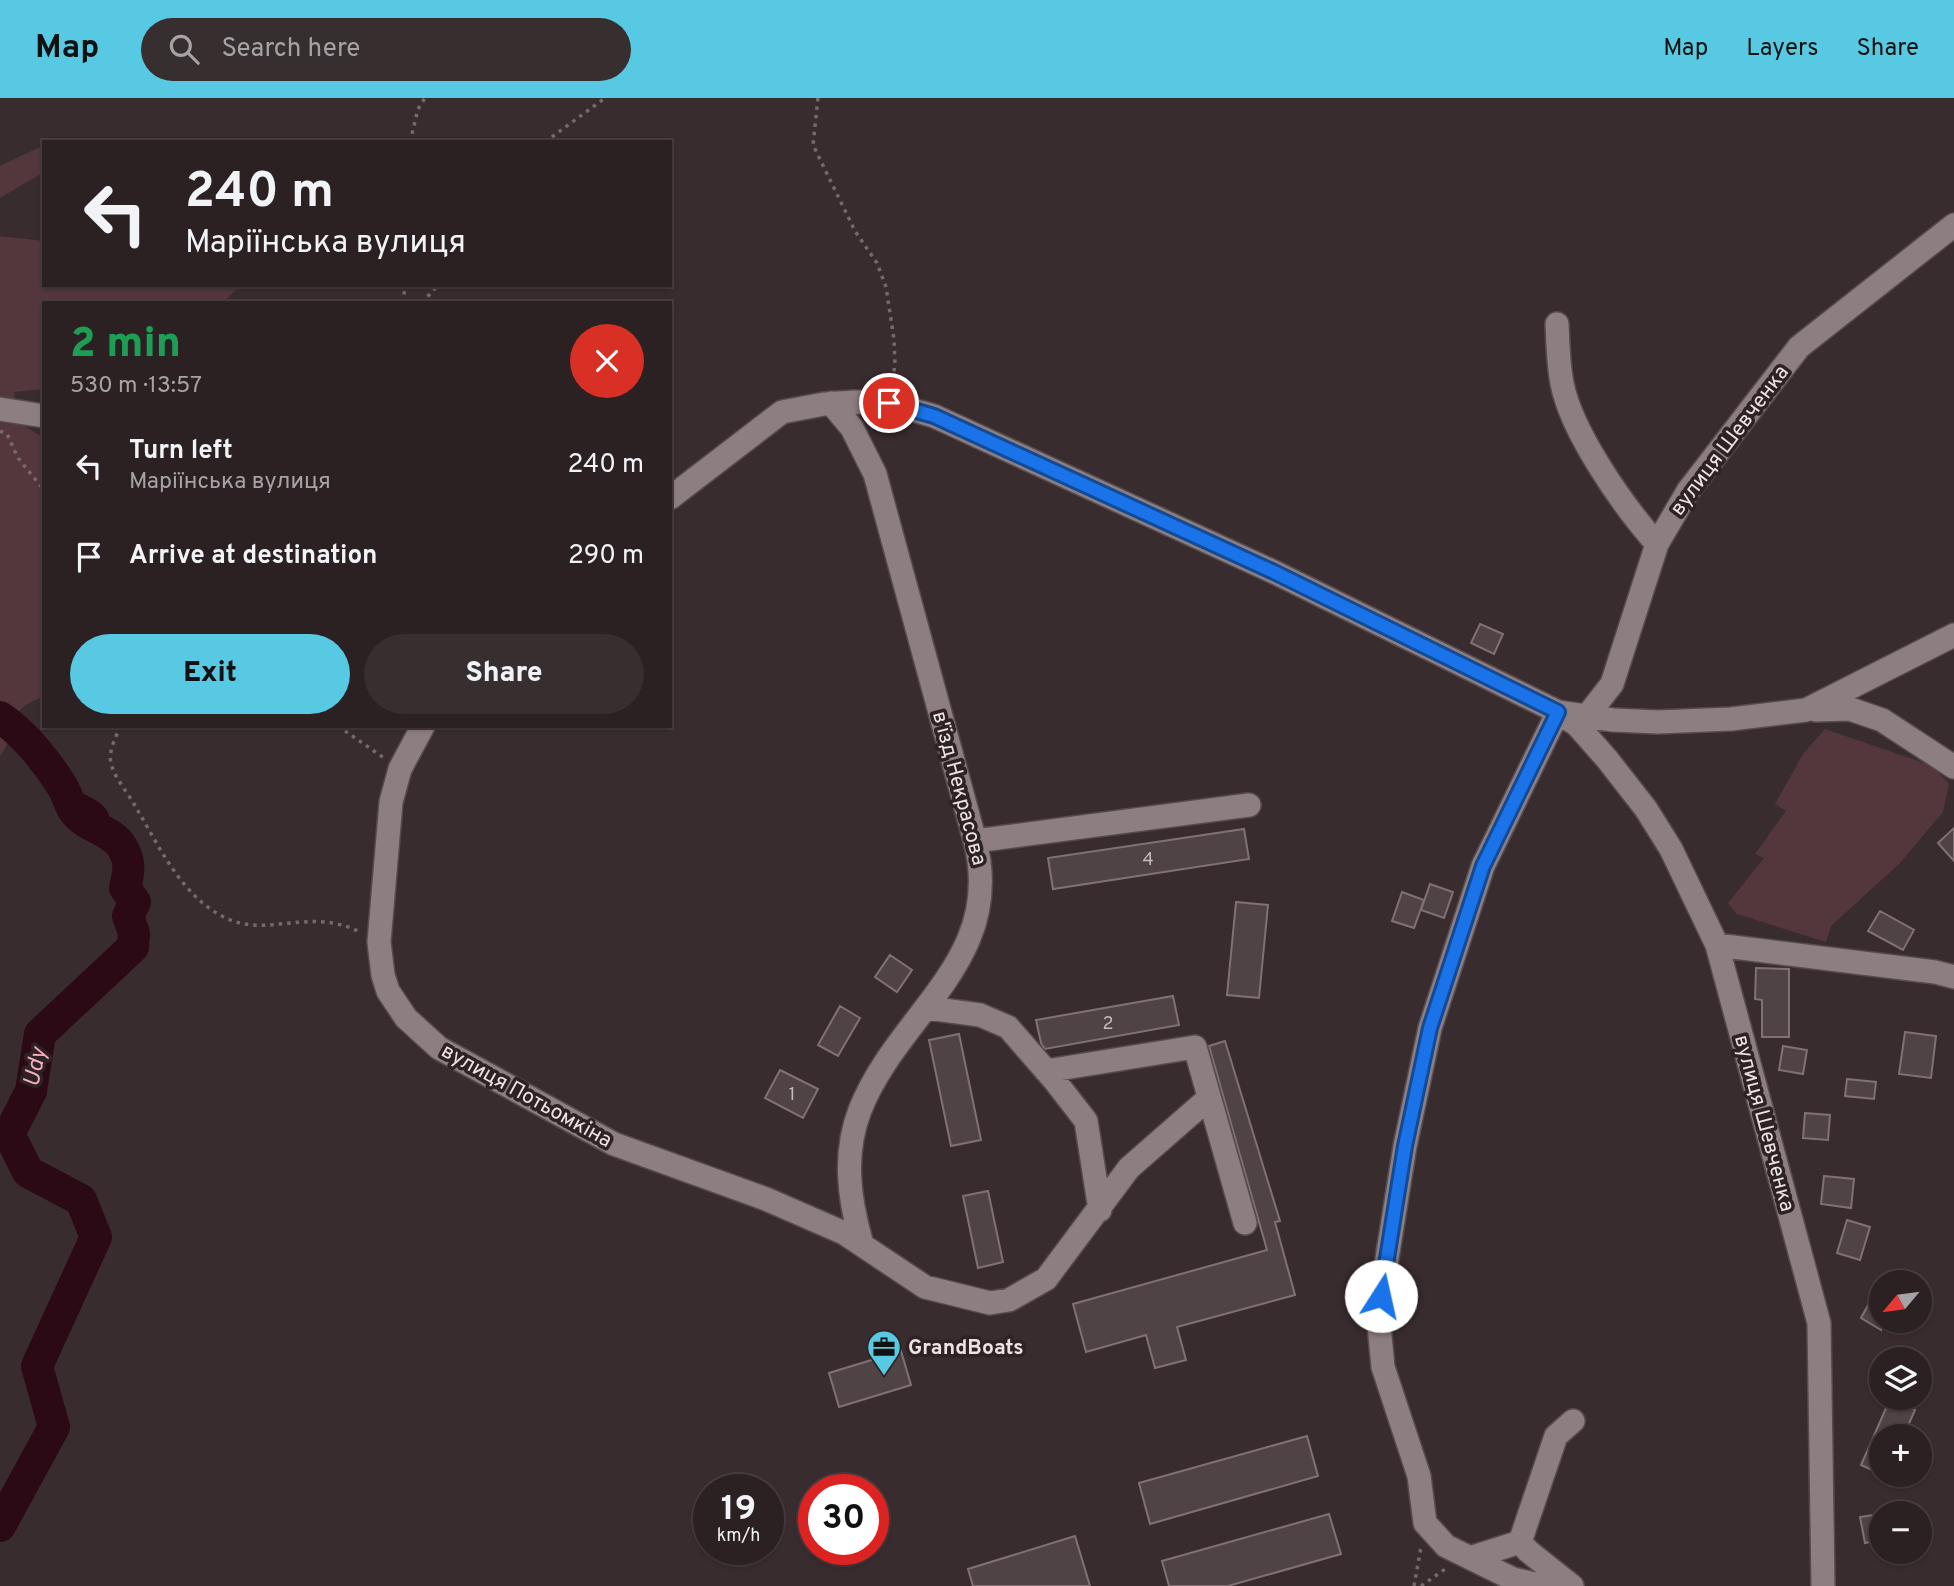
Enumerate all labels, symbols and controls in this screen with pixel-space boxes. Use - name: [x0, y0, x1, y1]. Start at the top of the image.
- search box: [141, 18, 631, 81]
- text: Map: [35, 28, 99, 70]
- icon: search: [165, 30, 203, 68]
- text: Search here: [221, 33, 360, 66]
- text: Map: [1663, 34, 1708, 64]
- text: Layers: [1746, 34, 1818, 64]
- text: Share: [1856, 34, 1919, 64]
- text: 240 m: [185, 163, 334, 225]
- icon: left: [70, 168, 161, 259]
- text: Маріїнська вулиця: [185, 224, 466, 264]
- text: 2 min: [70, 319, 181, 372]
- button: close: [570, 324, 644, 398]
- street label: вулиця Шевченка: [1665, 360, 1796, 522]
- text: 530 m · 13:57: [70, 372, 202, 401]
- pin: [859, 373, 919, 433]
- icon: arrive: [870, 384, 908, 422]
- text: Turn left: [129, 435, 233, 468]
- icon: left: [70, 447, 108, 485]
- text: 240 m: [567, 449, 644, 482]
- text: Маріїнська вулиця: [129, 468, 331, 497]
- icon: arrive: [70, 538, 108, 576]
- text: Arrive at destination: [129, 540, 377, 573]
- text: 290 m: [568, 540, 644, 573]
- button: Exit: [70, 634, 350, 714]
- button: Share: [364, 634, 644, 714]
- street label: в'їзд Некрасова: [925, 708, 992, 868]
- house number: 4: [1142, 849, 1154, 872]
- house number: 2: [1102, 1013, 1114, 1036]
- street label: вулиця Шевченка: [1727, 1032, 1800, 1215]
- street label: вулиця Потьомкіна: [436, 1038, 616, 1154]
- water label: Udy: [18, 1043, 55, 1090]
- house number: 1: [789, 1084, 795, 1107]
- position arrow: [1344, 1259, 1418, 1333]
- north arrow: [1869, 1270, 1932, 1334]
- map controls: [1869, 1270, 1932, 1564]
- office icon: GrandBoats: [865, 1328, 903, 1377]
- place label: GrandBoats: [908, 1335, 1024, 1362]
- button: layers: [1869, 1347, 1932, 1410]
- button: +: [1869, 1424, 1932, 1487]
- speed limit sign: 30: [798, 1474, 889, 1565]
- text: 19: [721, 1488, 756, 1532]
- button: −: [1869, 1501, 1932, 1564]
- text: km/h: [717, 1525, 760, 1548]

